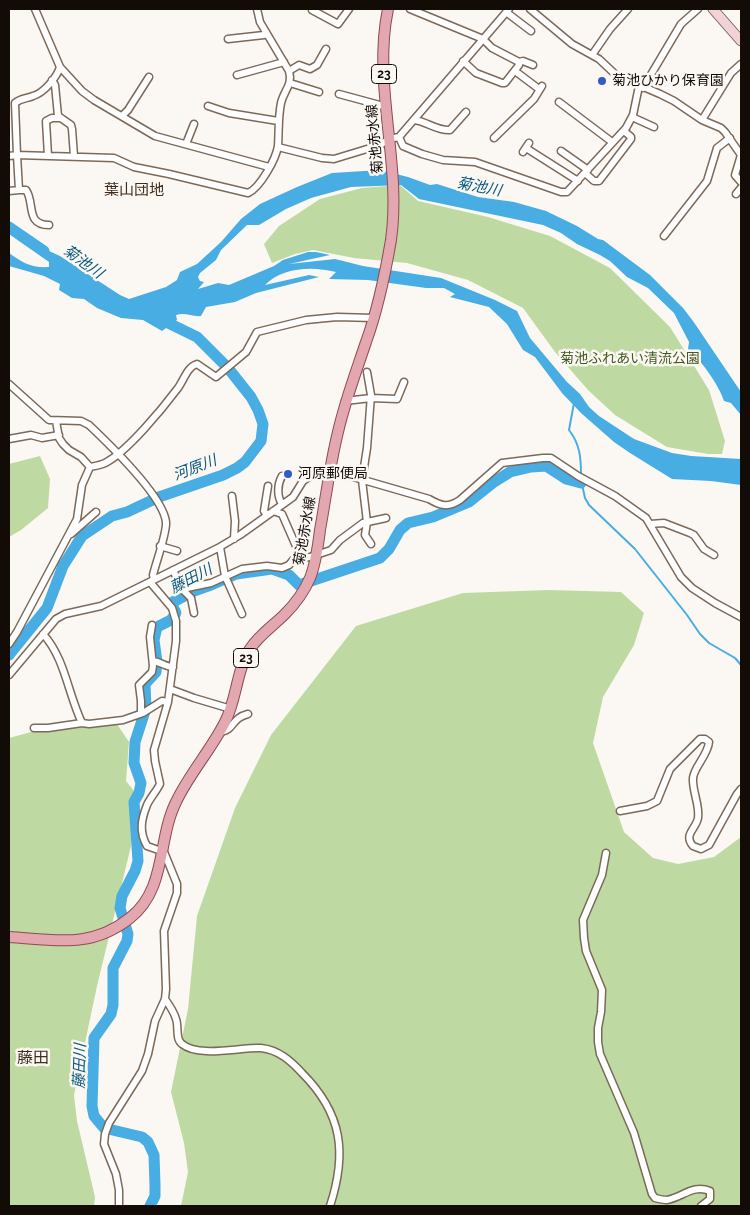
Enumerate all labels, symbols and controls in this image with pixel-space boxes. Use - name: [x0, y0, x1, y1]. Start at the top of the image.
- road number: 23: [372, 64, 396, 84]
- place label: 菊池ひかり保育園: [612, 73, 724, 89]
- marker: 菊池ひかり保育園: [596, 75, 608, 87]
- street label: 菊池赤水線: [364, 103, 386, 175]
- water label: 菊池川: [455, 174, 503, 200]
- district label: 葉山団地: [104, 181, 164, 199]
- water label: 菊池川: [60, 241, 106, 283]
- park label: 菊池ふれあい清流公園: [560, 351, 700, 367]
- water label: 河原川: [171, 452, 219, 484]
- place label: 河原郵便局: [298, 466, 368, 482]
- marker: 河原郵便局: [282, 468, 294, 480]
- street label: 菊池赤水線: [291, 495, 319, 567]
- water label: 藤田川: [167, 561, 215, 597]
- road number: 23: [234, 648, 258, 668]
- water label: 藤田川: [70, 1043, 90, 1089]
- district label: 藤田: [17, 1048, 49, 1068]

